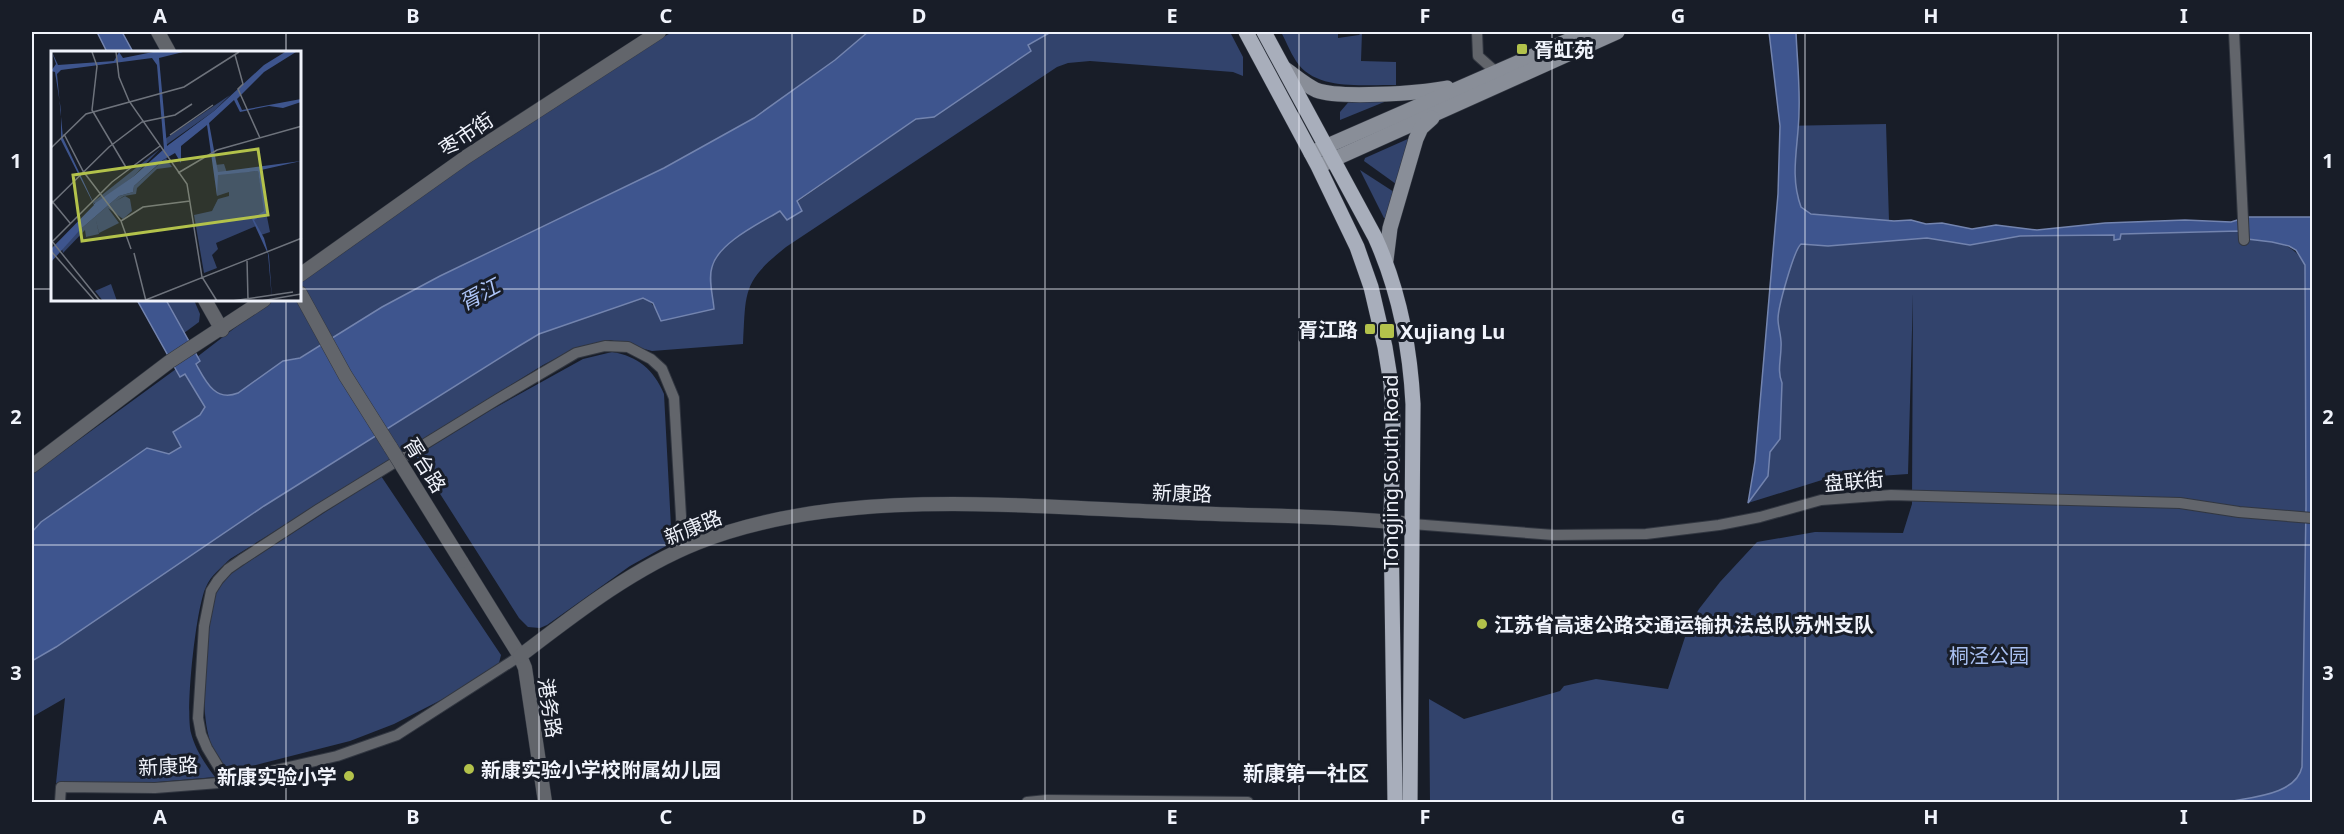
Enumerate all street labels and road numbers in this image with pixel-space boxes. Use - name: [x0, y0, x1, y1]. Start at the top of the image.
- street label: 枣市街: [434, 106, 498, 162]
- street label: Tongjing South Road: [1377, 375, 1404, 569]
- street label: 胥台路: [398, 432, 452, 498]
- street label: 盘联街: [1823, 465, 1885, 497]
- street label: 新康路: [1152, 478, 1212, 508]
- street label: 新康路: [660, 503, 726, 551]
- street label: 港务路: [532, 676, 568, 740]
- street label: 新康路: [137, 751, 199, 781]

